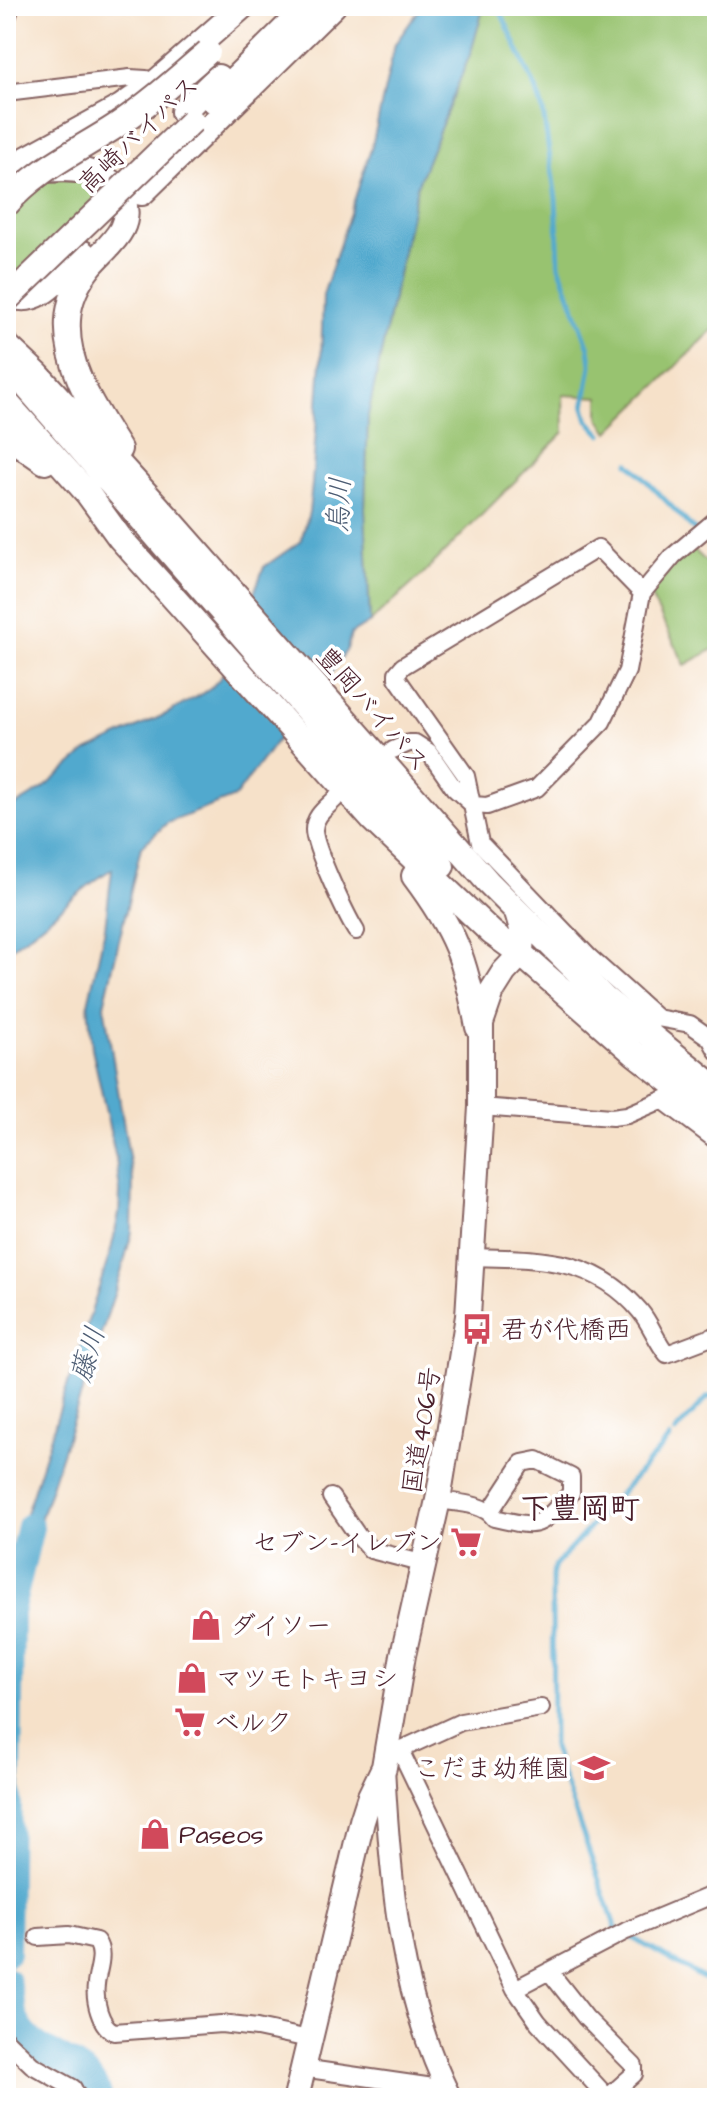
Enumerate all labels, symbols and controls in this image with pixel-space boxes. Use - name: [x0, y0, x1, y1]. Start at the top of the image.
- street label: 高崎バイパス: [70, 68, 207, 202]
- water label: 烏川: [319, 476, 360, 534]
- street label: 豊岡バイパス: [308, 639, 437, 780]
- bus stop icon: 君が代橋西: [460, 1312, 494, 1346]
- place label: 君が代橋西: [501, 1312, 631, 1348]
- water label: 藤川: [62, 1322, 115, 1387]
- street label: 国道406号: [394, 1364, 450, 1496]
- district label: 下豊岡町: [520, 1488, 640, 1530]
- place label: セブン-イレブン: [252, 1525, 442, 1561]
- supermarket icon: セブン-イレブン: [449, 1525, 483, 1559]
- shop icon: ダイソー: [189, 1608, 223, 1642]
- place label: ダイソー: [230, 1608, 331, 1644]
- shop icon: マツモトキヨシ: [175, 1661, 209, 1695]
- place label: マツモトキヨシ: [216, 1661, 398, 1697]
- supermarket icon: ベルク: [173, 1705, 207, 1739]
- place label: ベルク: [214, 1705, 292, 1741]
- place label: こだま幼稚園: [414, 1751, 570, 1787]
- school or university icon: こだま幼稚園: [577, 1751, 611, 1785]
- shop icon: Paseos: [138, 1817, 172, 1851]
- place label: Paseos: [179, 1817, 264, 1853]

